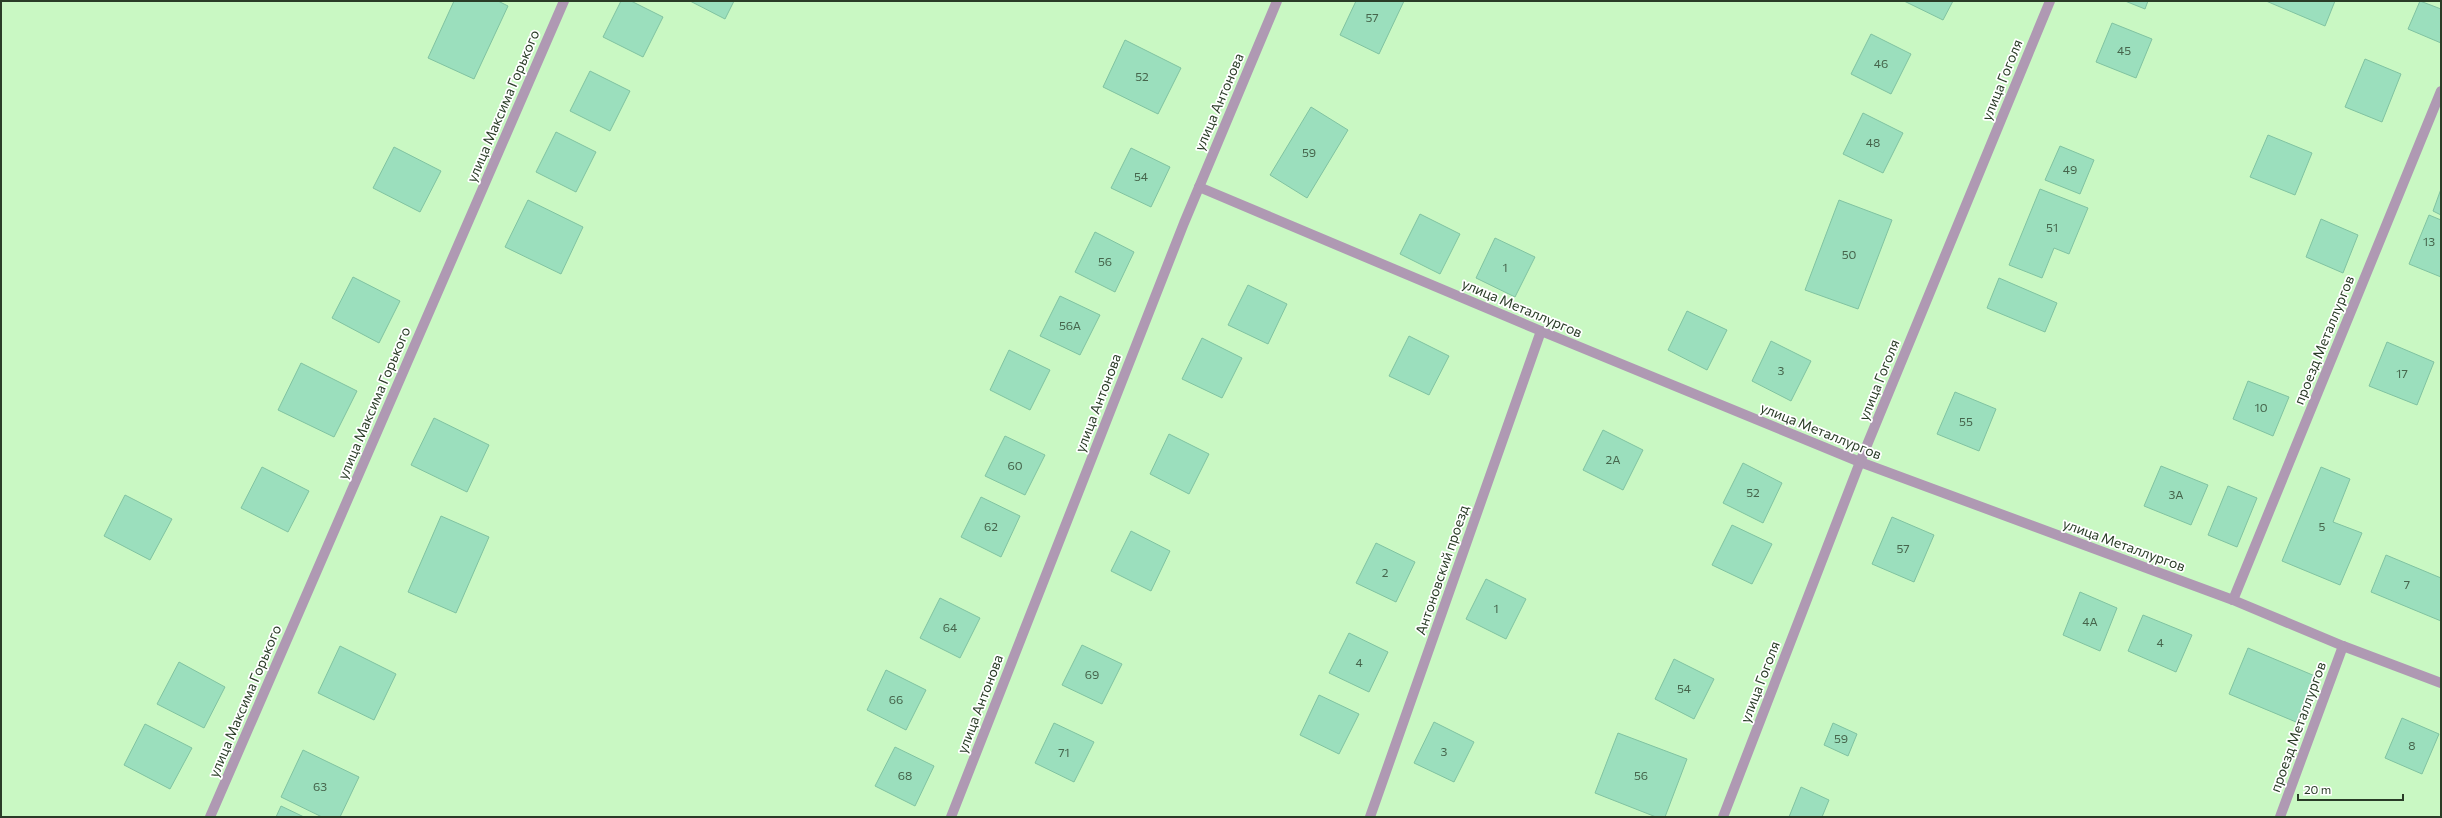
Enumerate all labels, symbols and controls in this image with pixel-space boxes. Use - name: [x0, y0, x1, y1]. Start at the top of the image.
- house number: 57: [1365, 10, 1379, 24]
- street label: улица Максима Горького: [463, 27, 542, 185]
- street label: улица Гоголя: [1978, 37, 2026, 123]
- house number: 45: [2117, 43, 2131, 57]
- street label: улица Антонова: [1190, 50, 1247, 153]
- house number: 46: [1874, 56, 1888, 70]
- house number: 52: [1135, 69, 1149, 83]
- house number: 48: [1866, 135, 1880, 149]
- house number: 59: [1302, 145, 1316, 159]
- house number: 49: [2063, 162, 2077, 176]
- house number: 54: [1134, 169, 1148, 183]
- house number: 51: [2046, 220, 2058, 234]
- house number: 13: [2423, 234, 2435, 248]
- house number: 50: [1842, 247, 1857, 261]
- house number: 56: [1098, 254, 1112, 268]
- house number: 1: [1502, 260, 1508, 274]
- street label: проезд Металлургов: [2290, 273, 2357, 407]
- street label: улица Металлургов: [1460, 275, 1585, 341]
- house number: 56А: [1059, 318, 1081, 332]
- street label: улица Максима Горького: [334, 324, 413, 482]
- street label: улица Гоголя: [1855, 337, 1903, 423]
- street label: улица Антонова: [1071, 351, 1124, 455]
- house number: 3: [1778, 363, 1785, 377]
- house number: 17: [2396, 366, 2408, 380]
- street label: улица Металлургов: [1758, 398, 1884, 463]
- house number: 10: [2255, 400, 2268, 414]
- house number: 55: [1959, 414, 1973, 428]
- house number: 2А: [1606, 452, 1620, 466]
- house number: 60: [1007, 458, 1023, 472]
- house number: 52: [1746, 485, 1760, 499]
- house number: 3А: [2169, 487, 2183, 501]
- street label: Антоновский проезд: [1411, 503, 1472, 637]
- street label: улица Металлургов: [2061, 514, 2188, 575]
- house number: 62: [984, 519, 998, 533]
- house number: 5: [2319, 519, 2326, 533]
- house number: 57: [1896, 541, 1910, 555]
- house number: 2: [1382, 565, 1389, 579]
- house number: 7: [2404, 577, 2410, 591]
- house number: 1: [1493, 601, 1499, 615]
- house number: 4А: [2082, 614, 2098, 628]
- house number: 64: [943, 620, 957, 634]
- street label: улица Максима Горького: [205, 622, 284, 780]
- house number: 4: [2156, 635, 2164, 649]
- street label: улица Гоголя: [1736, 639, 1783, 725]
- street label: улица Антонова: [953, 652, 1006, 756]
- house number: 4: [1355, 655, 1363, 669]
- street label: проезд Металлургов: [2266, 659, 2329, 794]
- house number: 69: [1085, 667, 1099, 681]
- house number: 54: [1677, 681, 1691, 695]
- house number: 66: [889, 692, 903, 706]
- house number: 59: [1834, 731, 1848, 745]
- house number: 8: [2408, 738, 2416, 752]
- house number: 3: [1441, 744, 1448, 758]
- house number: 71: [1058, 745, 1070, 759]
- house number: 68: [898, 768, 912, 782]
- house number: 56: [1634, 768, 1648, 782]
- scale bar: [2298, 776, 2403, 802]
- house number: 63: [313, 779, 327, 793]
- text: 20 m: [2304, 782, 2331, 796]

